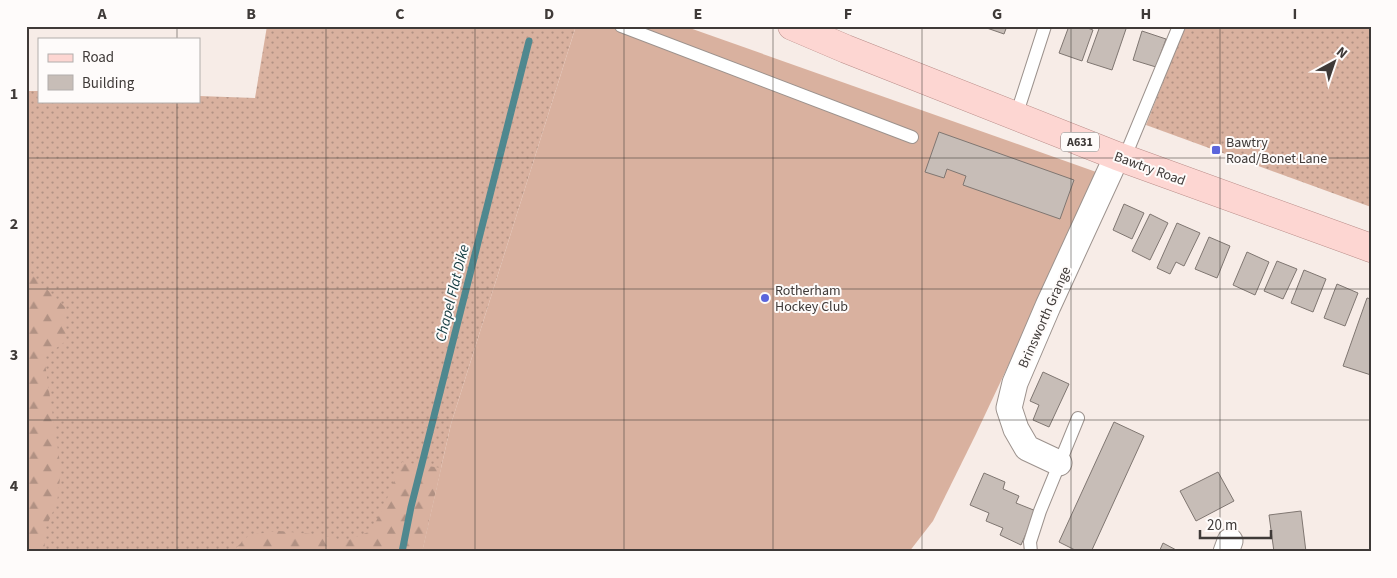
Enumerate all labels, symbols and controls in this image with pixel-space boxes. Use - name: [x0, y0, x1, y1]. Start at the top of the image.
- text: A: [96, 3, 107, 25]
- text: B: [246, 3, 256, 25]
- text: C: [395, 3, 405, 25]
- text: D: [544, 3, 554, 25]
- text: E: [694, 3, 702, 25]
- text: F: [844, 3, 852, 25]
- text: G: [992, 3, 1002, 25]
- text: H: [1141, 3, 1151, 25]
- text: I: [1293, 3, 1297, 25]
- legend: [38, 38, 200, 102]
- north arrow: [1310, 38, 1360, 88]
- text: N: [1332, 42, 1352, 63]
- text: Road: [82, 47, 114, 68]
- text: Building: [82, 73, 135, 94]
- text: 1: [10, 83, 18, 105]
- road number: A631: [1061, 132, 1099, 152]
- place label: Bawtry Road/Bonet Lane: [1226, 133, 1327, 169]
- marker: Bawtry Road/Bonet Lane: [1210, 144, 1222, 156]
- street label: Bawtry Road: [1111, 147, 1188, 191]
- text: 2: [10, 213, 18, 235]
- water label: Chapel Flat Dike: [430, 242, 475, 344]
- street label: Brinsworth Grange: [1014, 263, 1076, 371]
- place label: Rotherham Hockey Club: [775, 281, 848, 317]
- marker: Rotherham Hockey Club: [759, 292, 771, 304]
- text: 3: [10, 344, 18, 366]
- text: 4: [10, 475, 19, 497]
- scale bar: [1200, 508, 1271, 540]
- text: 20 m: [1207, 515, 1237, 536]

